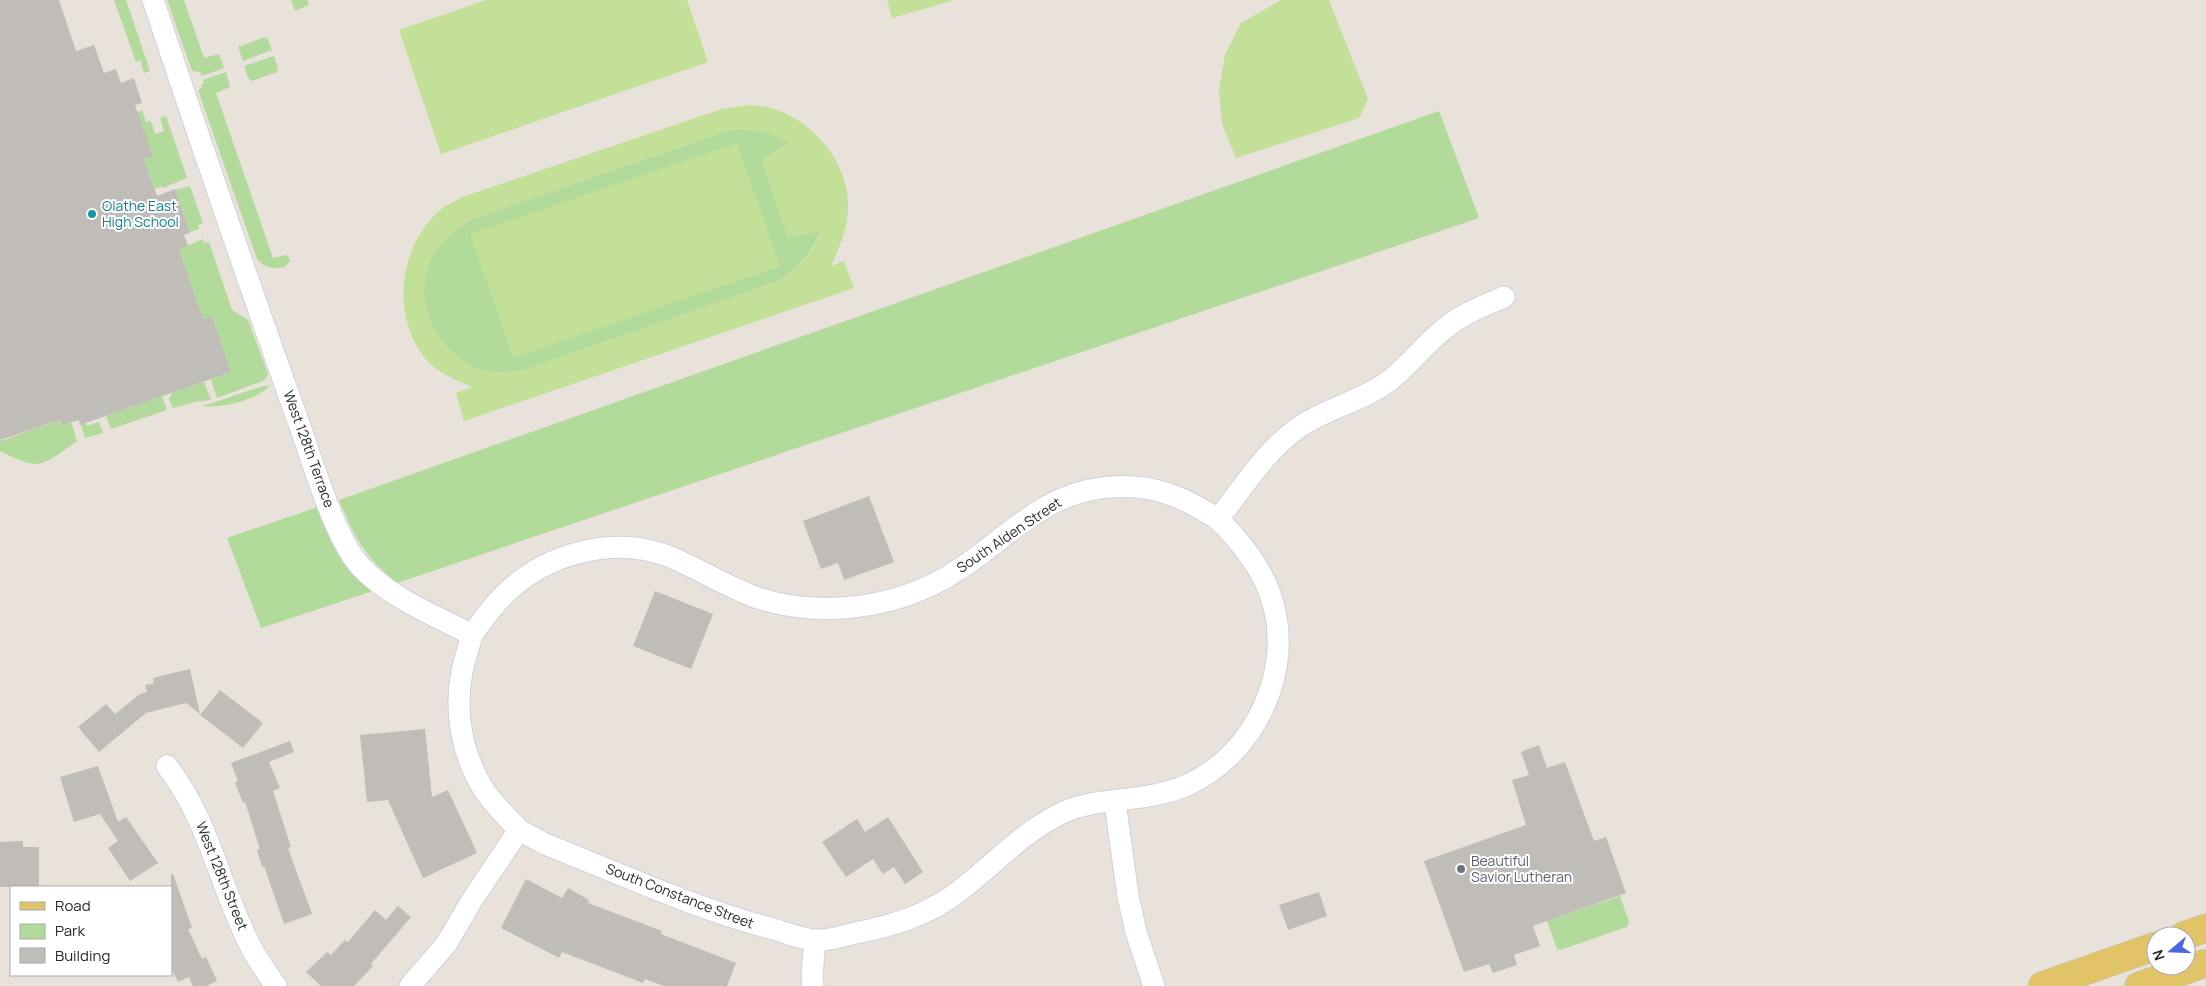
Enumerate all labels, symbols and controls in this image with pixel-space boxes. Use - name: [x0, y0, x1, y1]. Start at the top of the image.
- place label: Olathe East High School: [102, 196, 179, 231]
- marker: Olathe East High School: [86, 208, 98, 220]
- street label: West 128th Terrace: [279, 388, 339, 510]
- street label: South Alden Street: [953, 492, 1065, 577]
- street label: West 128th Street: [192, 819, 253, 933]
- place label: Beautiful Savior Lutheran: [1471, 851, 1572, 886]
- street label: South Constance Street: [603, 858, 757, 933]
- marker: Beautiful Savior Lutheran: [1455, 863, 1467, 875]
- legend: [10, 886, 172, 976]
- text: Road: [55, 895, 91, 916]
- text: Park: [55, 920, 85, 941]
- north arrow: [2146, 926, 2196, 976]
- text: Building: [55, 945, 110, 966]
- text: N: [2148, 948, 2169, 963]

